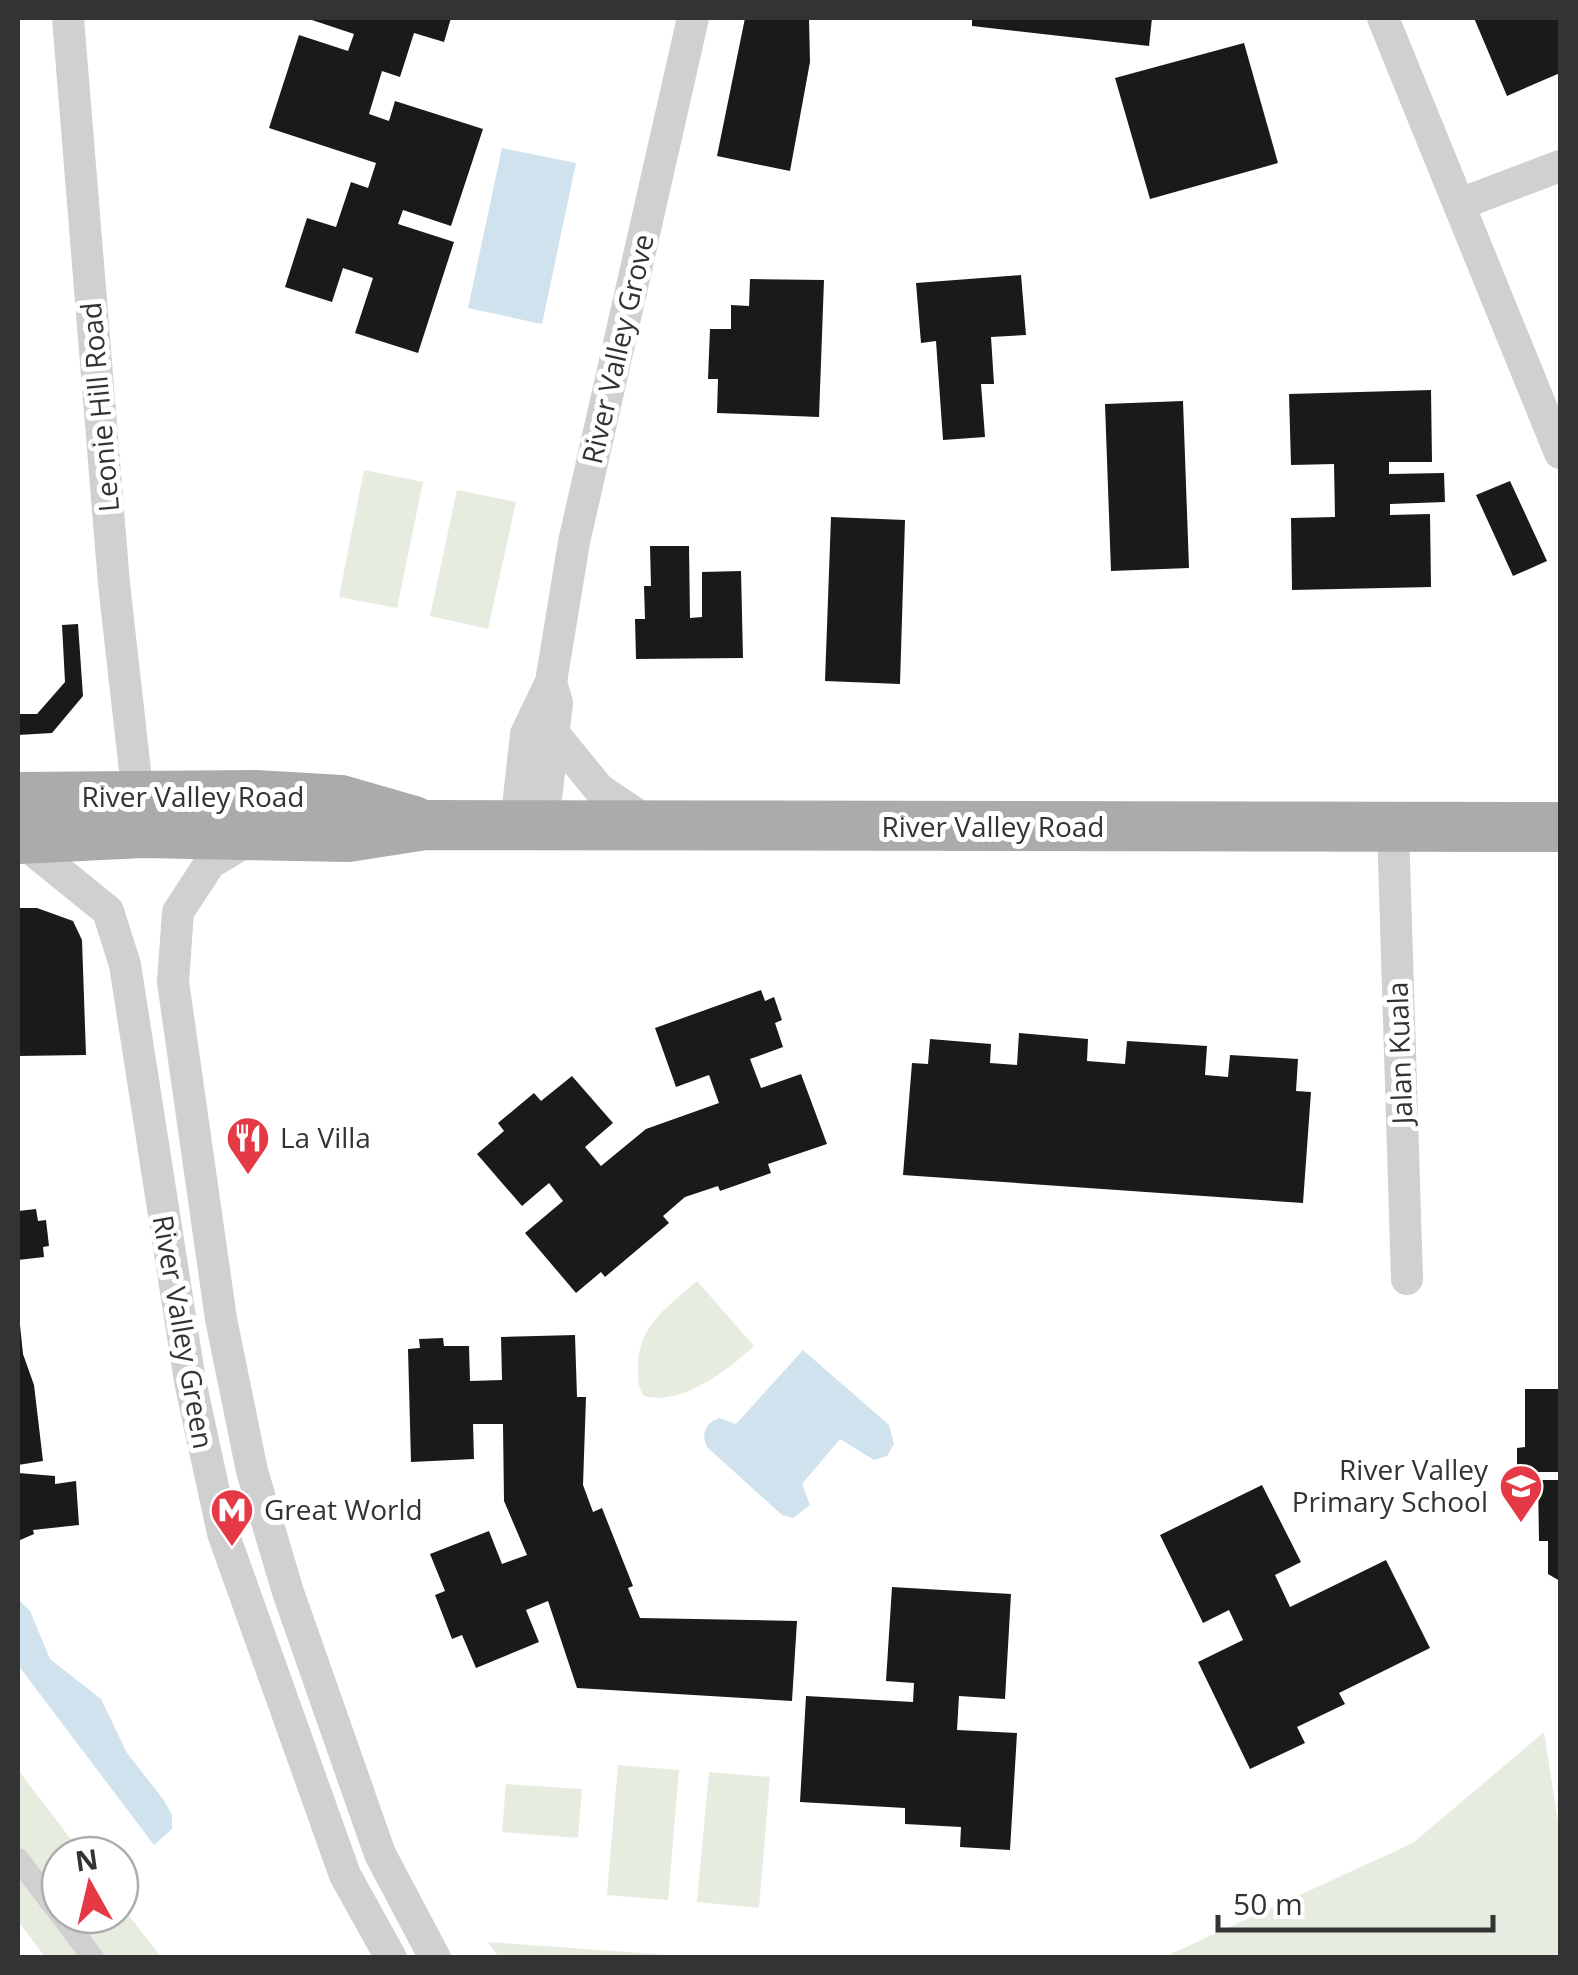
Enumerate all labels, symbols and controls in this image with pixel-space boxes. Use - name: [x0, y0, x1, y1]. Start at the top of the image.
- street label: River Valley Grove: [572, 230, 662, 467]
- street label: Leonie Hill Road: [71, 301, 127, 514]
- street label: River Valley Road: [81, 777, 305, 815]
- street label: River Valley Road: [881, 807, 1105, 845]
- street label: Jalan Kuala: [1378, 981, 1421, 1128]
- restaurant icon: La Villa: [225, 1115, 271, 1176]
- place label: La Villa: [280, 1118, 371, 1156]
- street label: River Valley Green: [145, 1212, 223, 1452]
- place label: River Valley Primary School: [1292, 1450, 1489, 1520]
- school or university icon: River Valley Primary School: [1498, 1463, 1544, 1524]
- metro station icon: Great World: [209, 1487, 255, 1548]
- place label: Great World: [264, 1490, 423, 1528]
- north arrow: [40, 1835, 140, 1935]
- text: N: [72, 1839, 100, 1880]
- scale bar: [1218, 1870, 1493, 1932]
- text: 50 m: [1233, 1883, 1303, 1924]

